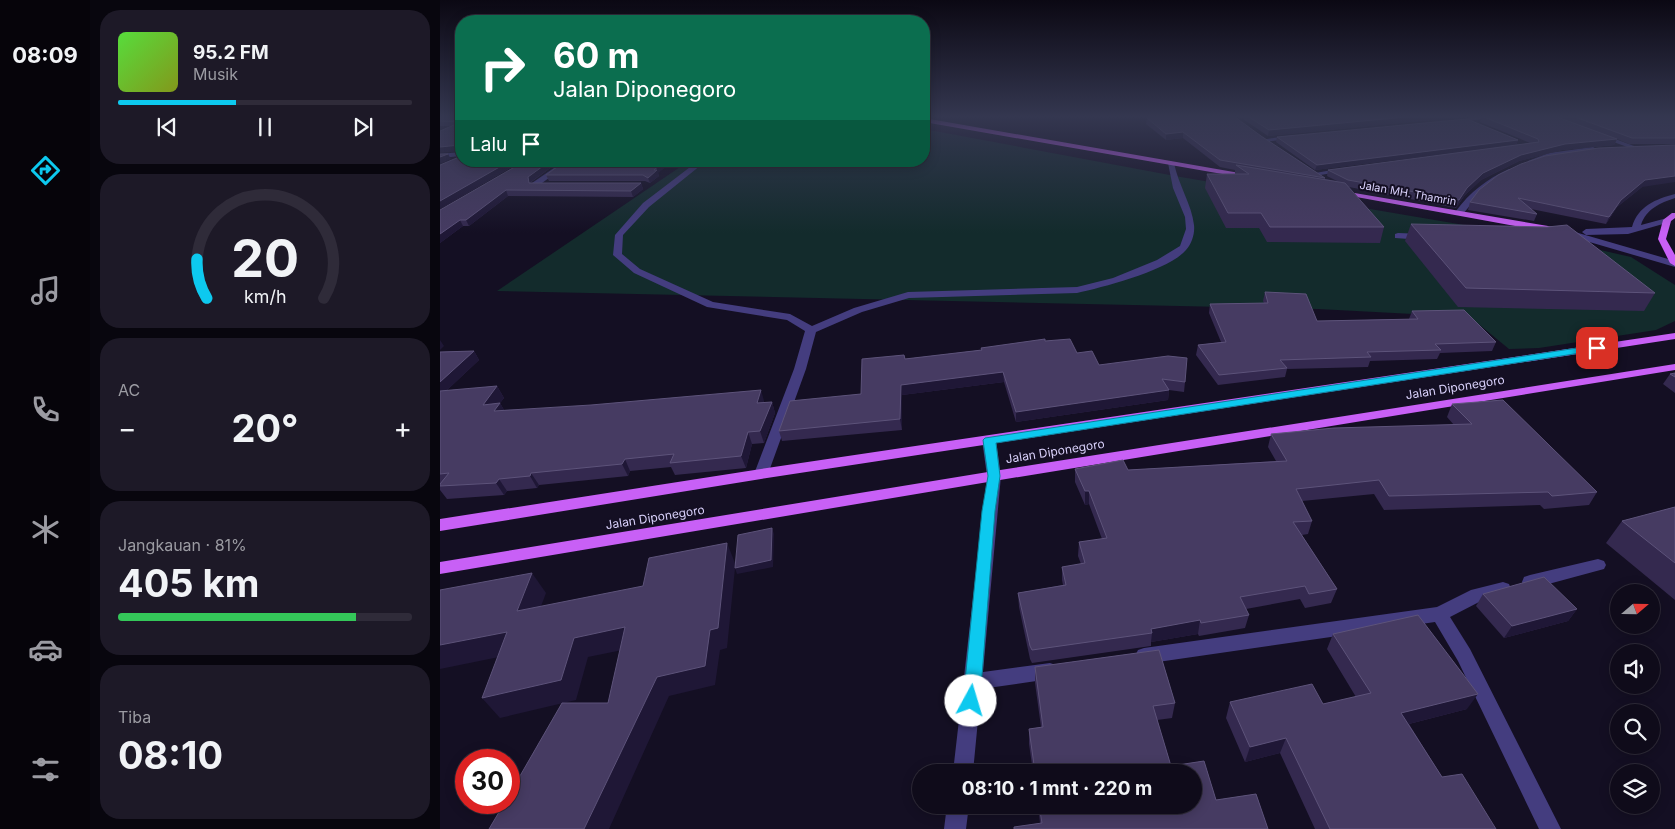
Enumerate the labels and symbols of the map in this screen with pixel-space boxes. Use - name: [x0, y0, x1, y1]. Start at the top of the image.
- street label: Jalan MH. Thamrin: [1358, 178, 1458, 208]
- pin: [1576, 327, 1618, 369]
- street label: Jalan Diponegoro: [1404, 372, 1506, 402]
- street label: Jalan Diponegoro: [1004, 436, 1106, 466]
- street label: Jalan Diponegoro: [604, 502, 706, 532]
- north arrow: [1610, 584, 1660, 634]
- position arrow: [944, 674, 996, 726]
- speed limit sign: 30: [455, 749, 520, 814]

